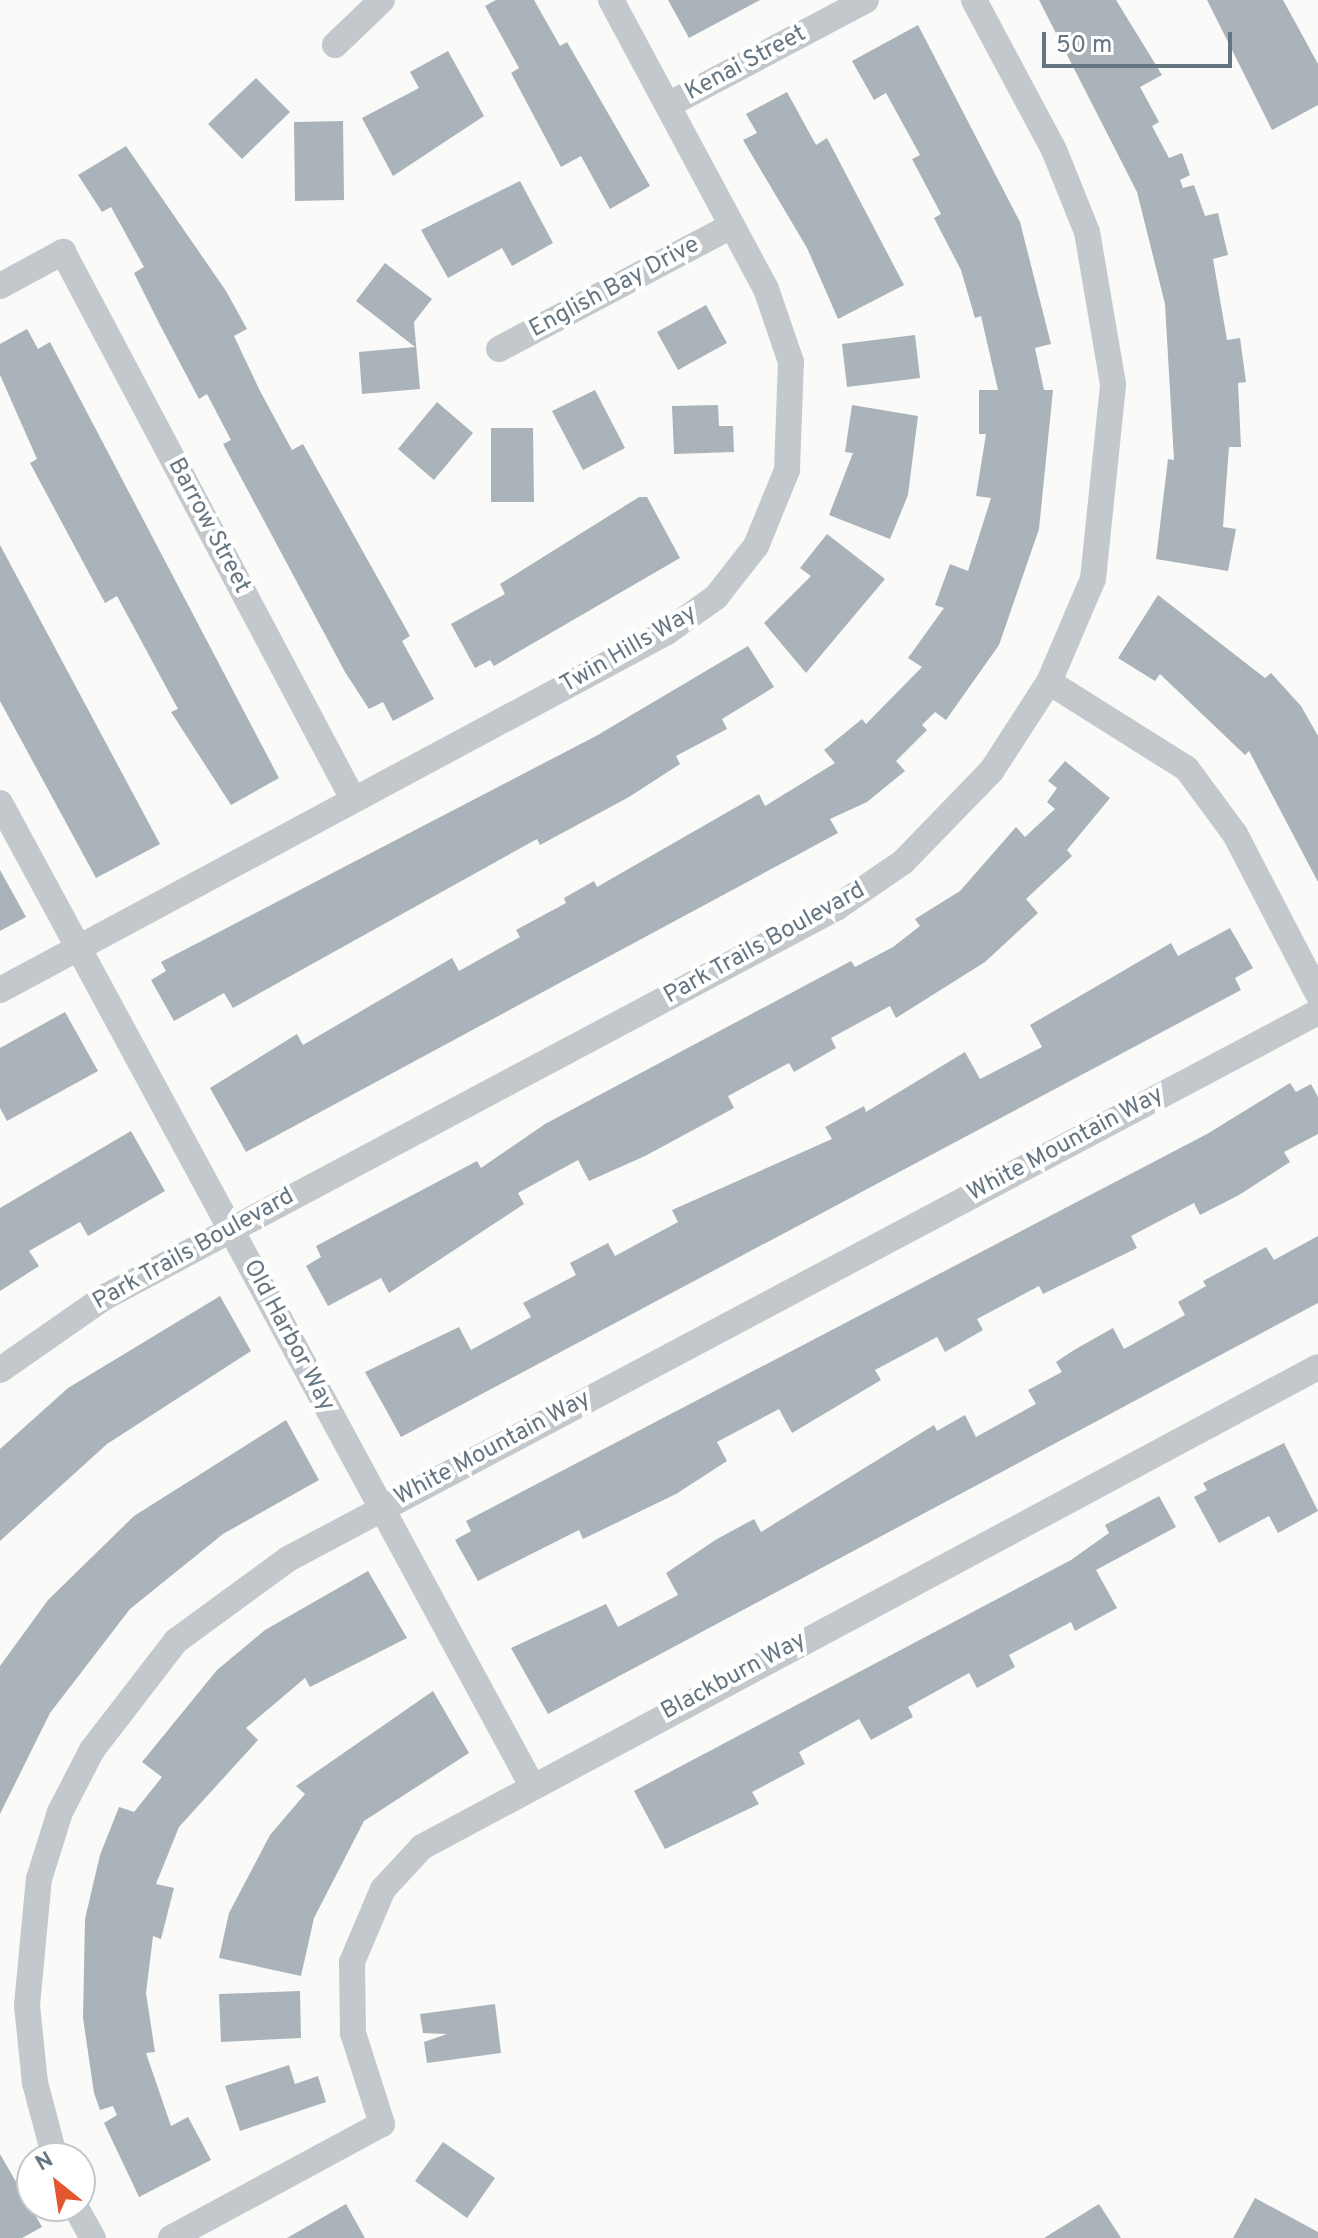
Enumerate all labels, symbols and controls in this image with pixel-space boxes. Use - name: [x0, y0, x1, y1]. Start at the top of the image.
- scale bar: [1046, 16, 1236, 66]
- street label: Kenai Street: [681, 20, 811, 108]
- text: 50 m: [1056, 31, 1112, 61]
- street label: English Bay Drive: [525, 231, 705, 345]
- street label: Barrow Street: [160, 454, 256, 598]
- street label: Twin Hills Way: [556, 599, 702, 701]
- street label: Park Trails Boulevard: [659, 877, 871, 1011]
- street label: White Mountain Way: [963, 1081, 1169, 1209]
- street label: Park Trails Boulevard: [88, 1183, 300, 1317]
- street label: Old Harbor Way: [236, 1255, 340, 1417]
- street label: White Mountain Way: [390, 1385, 596, 1513]
- street label: Blackburn Way: [657, 1627, 811, 1727]
- north arrow: [16, 2142, 96, 2222]
- text: N: [31, 2147, 58, 2178]

